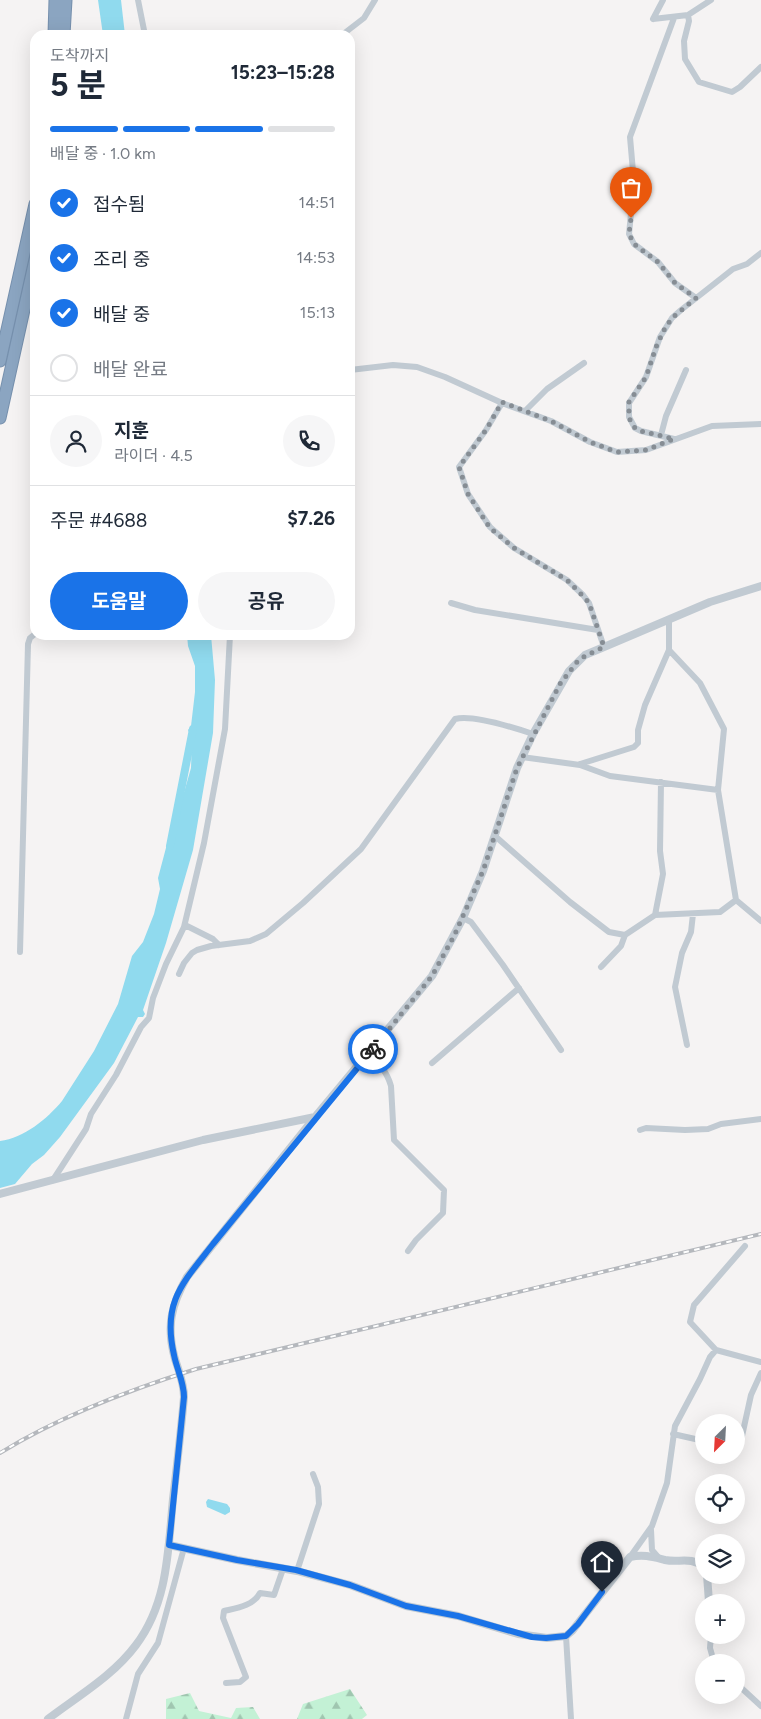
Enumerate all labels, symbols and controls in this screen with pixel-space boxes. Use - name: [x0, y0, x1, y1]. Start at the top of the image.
- text: 도착까지: [50, 46, 109, 65]
- text: 15:23–15:28: [231, 61, 335, 84]
- text: 5 분: [50, 66, 106, 104]
- text: 배달 중 · 1.0 km: [50, 144, 156, 163]
- pin: [610, 167, 652, 218]
- icon: bag: [617, 174, 645, 202]
- icon: check: [50, 189, 78, 217]
- text: 접수됨: [93, 193, 145, 216]
- text: 14:51: [299, 193, 335, 212]
- icon: check: [50, 244, 78, 272]
- text: 조리 중: [93, 248, 150, 271]
- text: 14:53: [297, 248, 335, 267]
- icon: check: [50, 299, 78, 327]
- text: 배달 중: [93, 303, 150, 326]
- text: 15:13: [300, 303, 335, 322]
- text: 배달 완료: [93, 358, 168, 381]
- button: person: [50, 415, 102, 467]
- button: phone: [283, 415, 335, 467]
- text: 지훈: [114, 419, 149, 442]
- text: 라이더 · 4.5: [114, 446, 193, 465]
- text: $7.26: [287, 507, 335, 530]
- text: 주문 #4688: [50, 509, 148, 532]
- button: 도움말: [50, 572, 188, 630]
- button: 공유: [198, 572, 335, 630]
- courier: [348, 1024, 398, 1074]
- icon: bike: [359, 1035, 387, 1063]
- north arrow: [695, 1414, 745, 1464]
- map controls: [695, 1414, 745, 1704]
- button: locate: [695, 1474, 745, 1524]
- button: layers: [695, 1534, 745, 1584]
- pin: [581, 1541, 623, 1592]
- icon: home: [588, 1548, 616, 1576]
- button: +: [695, 1594, 745, 1644]
- button: −: [695, 1654, 745, 1704]

